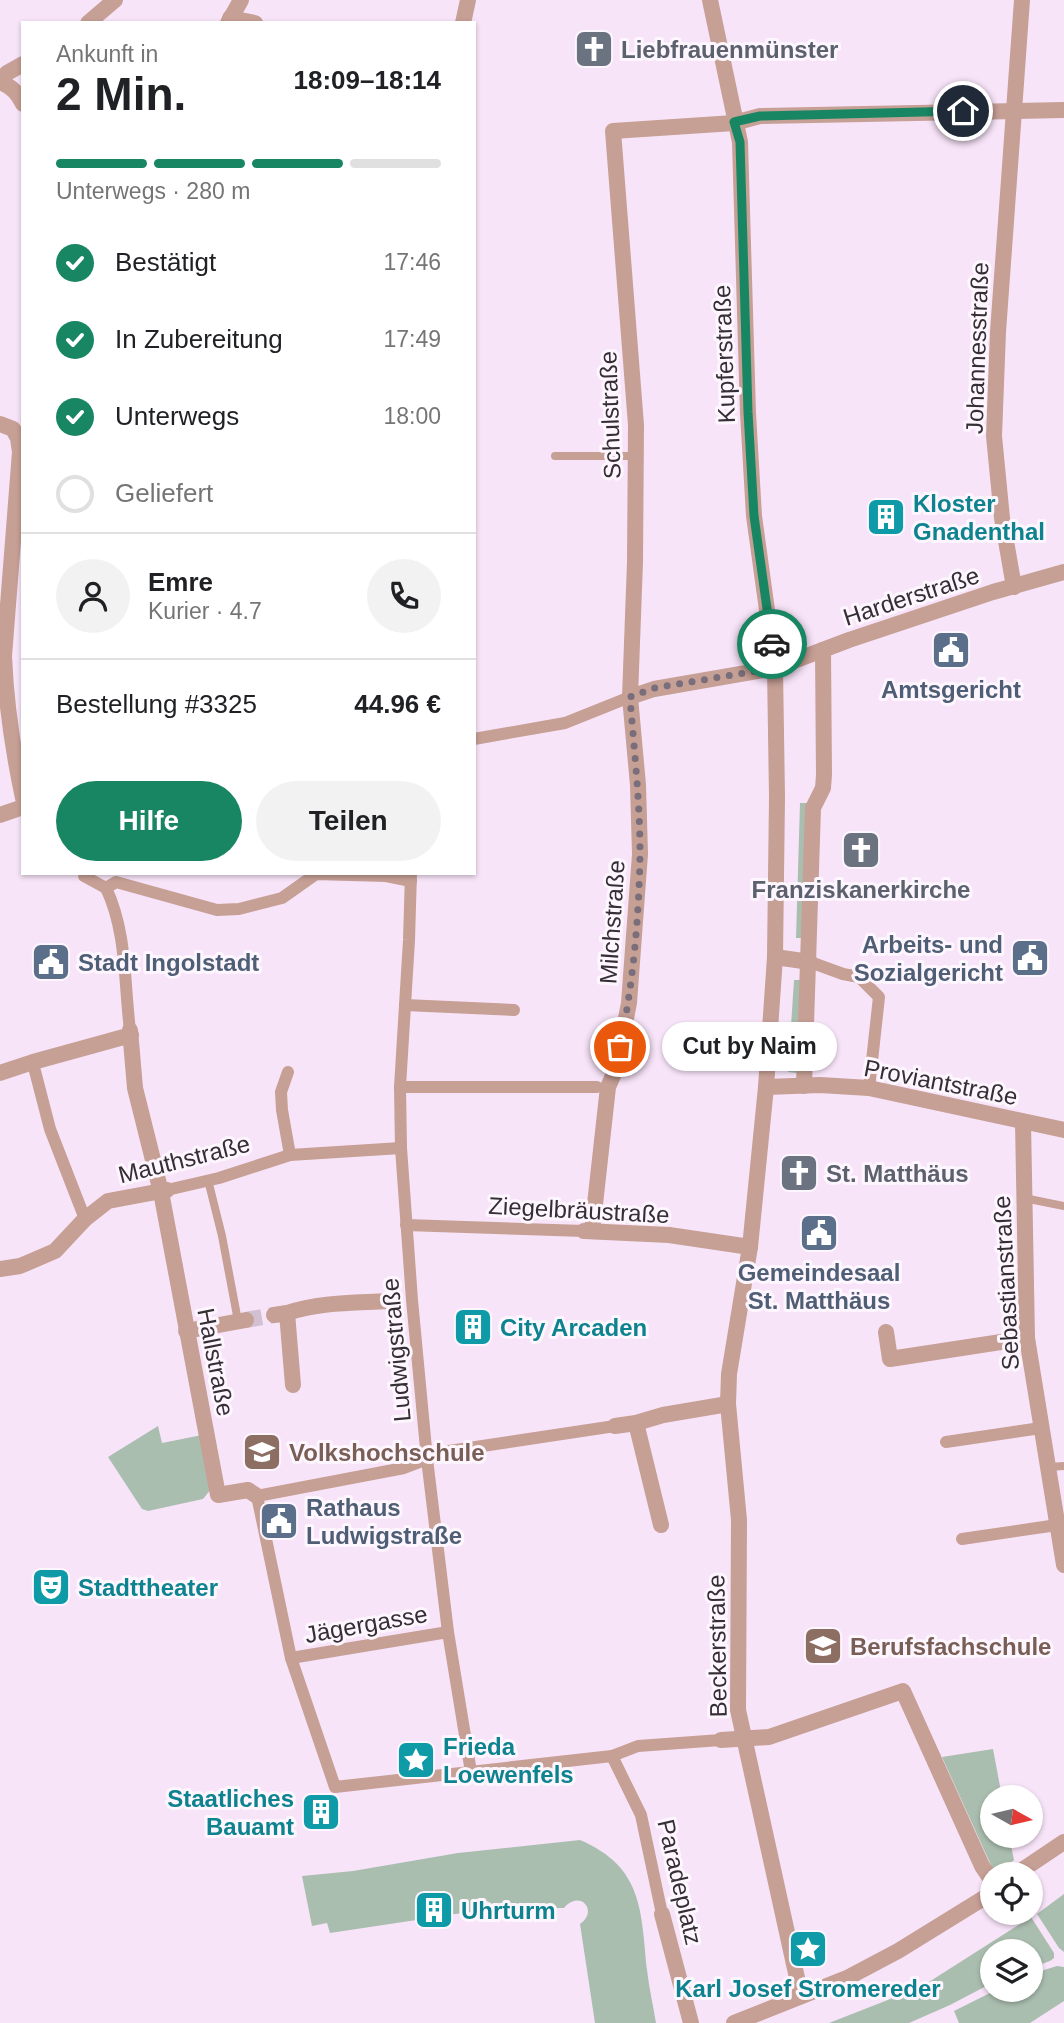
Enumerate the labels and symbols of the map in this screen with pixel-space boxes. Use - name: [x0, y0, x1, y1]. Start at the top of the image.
- church icon: Liebfrauenmünster: [573, 28, 615, 70]
- place label: Liebfrauenmünster: [621, 36, 838, 63]
- pin: [933, 81, 993, 141]
- street label: Johannesstraße: [961, 262, 993, 434]
- street label: Kupferstraße: [708, 284, 740, 424]
- street label: Schulstraße: [594, 351, 626, 479]
- place label: Kloster Gnadenthal: [913, 490, 1045, 545]
- building icon: Kloster Gnadenthal: [865, 496, 907, 538]
- street label: Harderstraße: [840, 561, 982, 631]
- courier: [737, 609, 807, 679]
- public building icon: Amtsgericht: [930, 629, 972, 671]
- place label: Amtsgericht: [881, 676, 1021, 703]
- church icon: Franziskanerkirche: [840, 829, 882, 871]
- street label: Milchstraße: [594, 859, 630, 985]
- place label: Franziskanerkirche: [752, 876, 970, 903]
- place label: Arbeits- und Sozialgericht: [854, 931, 1003, 986]
- public building icon: Arbeits- und Sozialgericht: [1009, 937, 1051, 979]
- public building icon: Stadt Ingolstadt: [30, 941, 72, 983]
- place label: Stadt Ingolstadt: [78, 949, 259, 976]
- pin: [590, 1017, 650, 1077]
- callout: Cut by Naim: [662, 1023, 837, 1072]
- street label: Proviantstraße: [862, 1054, 1020, 1110]
- street label: Mauthstraße: [115, 1130, 253, 1188]
- church icon: St. Matthäus: [778, 1152, 820, 1194]
- place label: St. Matthäus: [826, 1160, 969, 1187]
- street label: Ziegelbräustraße: [488, 1192, 670, 1228]
- street label: Sebastianstraße: [988, 1195, 1024, 1371]
- public building icon: Gemeindesaal St. Matthäus: [798, 1212, 840, 1254]
- place label: Gemeindesaal St. Matthäus: [738, 1259, 900, 1314]
- street label: Ludwigstraße: [376, 1277, 416, 1423]
- street label: Hallstraße: [192, 1306, 240, 1418]
- building icon: City Arcaden: [452, 1306, 494, 1348]
- place label: City Arcaden: [500, 1314, 647, 1341]
- school or university icon: Volkshochschule: [241, 1431, 283, 1473]
- place label: Volkshochschule: [289, 1439, 485, 1466]
- place label: Rathaus Ludwigstraße: [306, 1494, 462, 1549]
- public building icon: Rathaus Ludwigstraße: [258, 1500, 300, 1542]
- theatre icon: Stadttheater: [30, 1566, 72, 1608]
- place label: Stadttheater: [78, 1574, 218, 1601]
- street label: Beckerstraße: [702, 1574, 732, 1718]
- street label: Jägergasse: [303, 1600, 429, 1648]
- school or university icon: Berufsfachschule: [802, 1625, 844, 1667]
- place label: Berufsfachschule: [850, 1633, 1051, 1660]
- place label: Frieda Loewenfels: [443, 1733, 574, 1788]
- place icon: Frieda Loewenfels: [395, 1739, 437, 1781]
- place label: Staatliches Bauamt: [167, 1785, 294, 1840]
- north arrow: [980, 1785, 1043, 1848]
- building icon: Staatliches Bauamt: [300, 1791, 342, 1833]
- street label: Paradeplatz: [652, 1817, 708, 1947]
- building icon: Uhrturm: [413, 1889, 455, 1931]
- place label: Uhrturm: [461, 1897, 556, 1924]
- place icon: Karl Josef Stromereder: [787, 1928, 829, 1970]
- place label: Karl Josef Stromereder: [675, 1975, 941, 2002]

